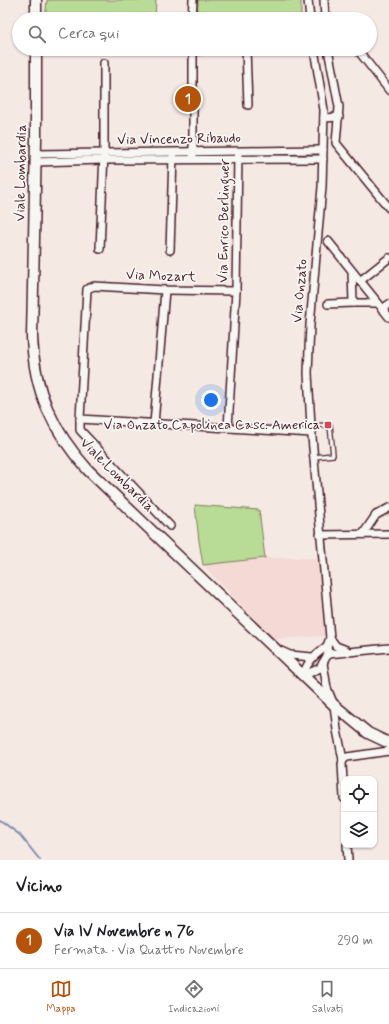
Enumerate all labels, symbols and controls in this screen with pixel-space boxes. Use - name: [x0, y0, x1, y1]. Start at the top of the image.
- search box: [12, 12, 377, 56]
- icon: search: [26, 23, 48, 45]
- text: Cerca qui: [58, 24, 119, 44]
- pin: 1: [175, 84, 201, 114]
- street label: Viale Lombardia: [11, 124, 31, 222]
- street label: Via Vincenzo Ribaudo: [117, 129, 241, 149]
- street label: Via Enrico Berlinguer: [214, 158, 236, 283]
- street label: Via Onzato: [288, 258, 312, 324]
- street label: Via Mozart: [126, 266, 197, 286]
- your location: [201, 390, 221, 410]
- place label: Via Onzato Capolinea Casc. America: [104, 416, 320, 434]
- marker: Via Onzato Capolinea Casc. America: [323, 420, 333, 430]
- street label: Viale Lombardia: [76, 434, 158, 516]
- map controls: [341, 776, 377, 848]
- button: locate: [341, 776, 377, 812]
- button: layers: [341, 812, 377, 848]
- text: Vicino: [16, 875, 62, 897]
- text: Via IV Novembre n 76: [54, 922, 194, 942]
- text: 1: [26, 932, 32, 949]
- text: 290 m: [337, 932, 373, 949]
- text: Fermata · Via Quattro Novembre: [54, 942, 244, 959]
- tab: Mappa: [46, 978, 76, 1016]
- tab: Indicazioni: [168, 978, 219, 1016]
- tab: Salvati: [312, 978, 343, 1016]

